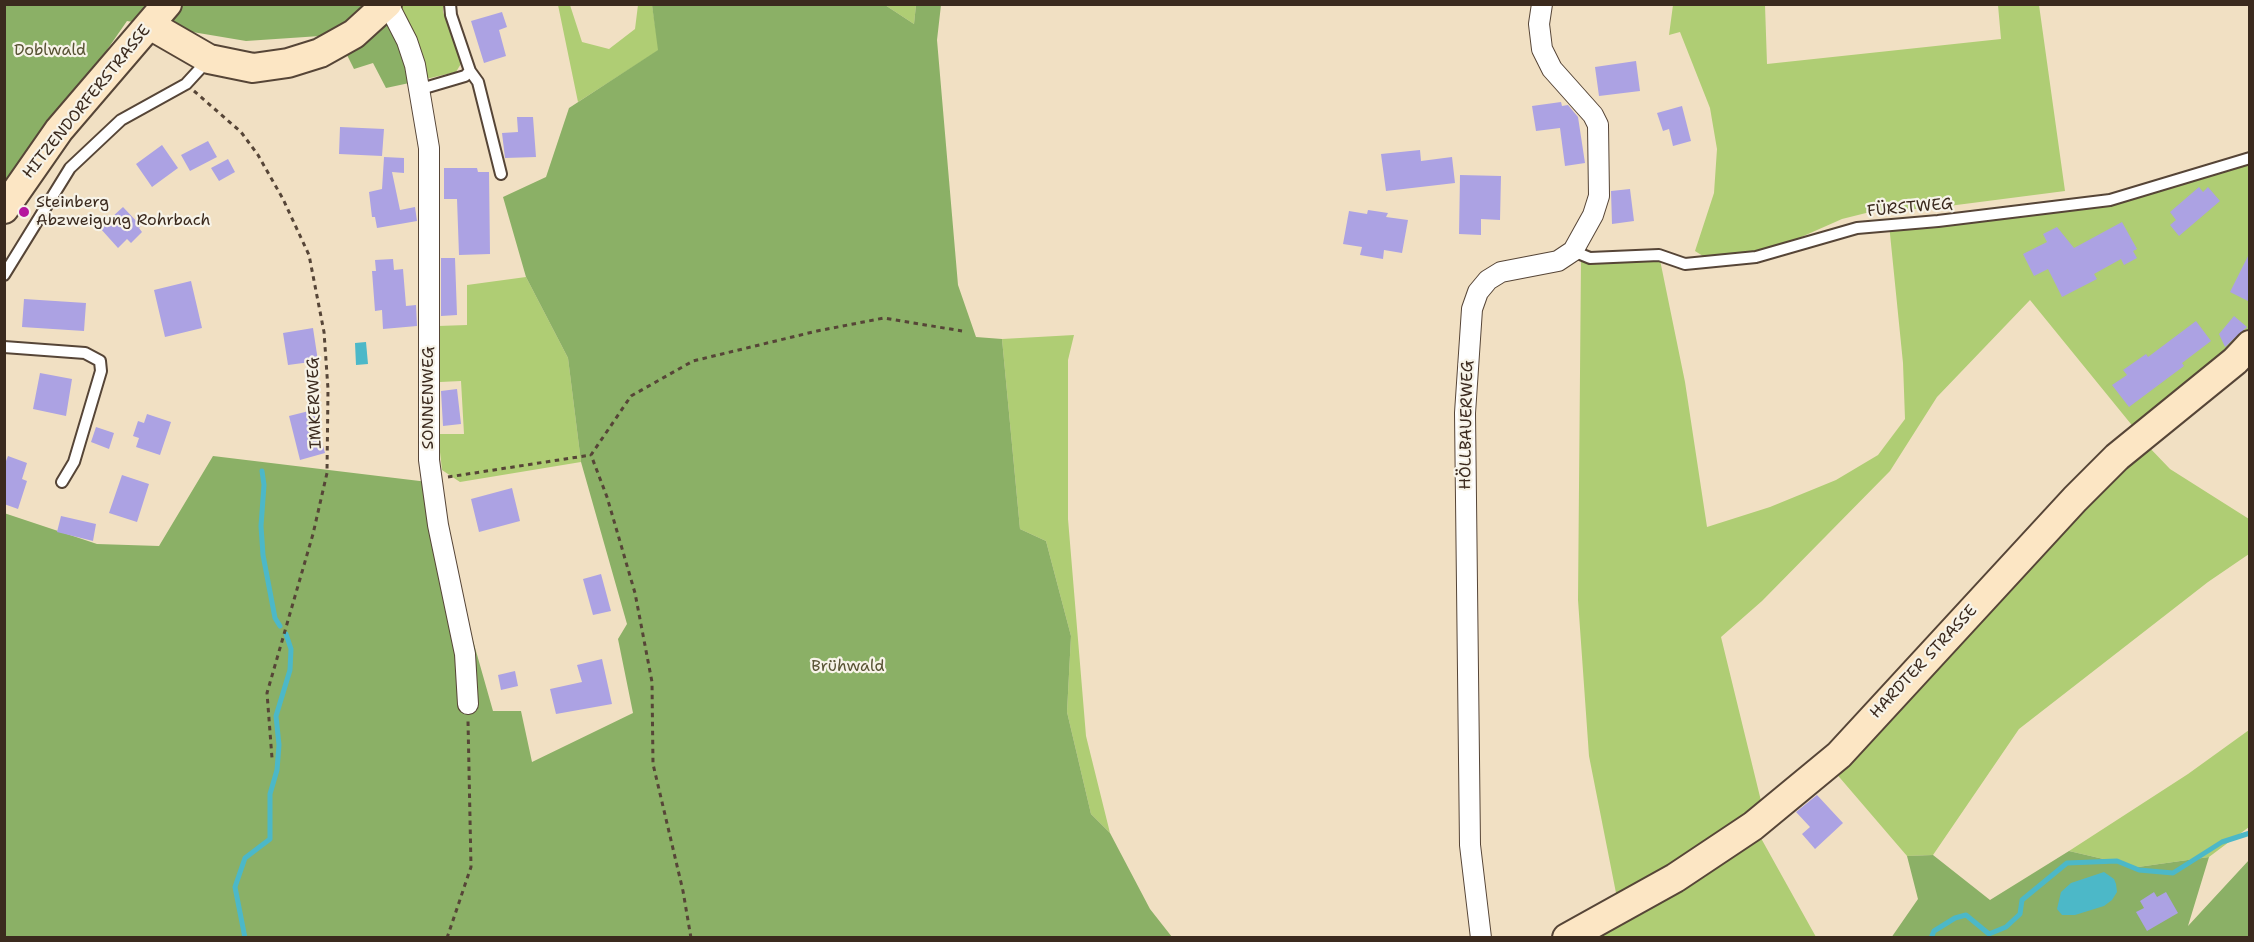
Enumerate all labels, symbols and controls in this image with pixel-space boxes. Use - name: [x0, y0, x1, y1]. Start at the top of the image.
- street label: HITZENDORFERSTRASSE: [19, 21, 155, 183]
- park label: Doblwald: [14, 41, 86, 61]
- place label: Steinberg Abzweigung Rohrbach: [36, 193, 210, 231]
- street label: FÜRSTWEG: [1866, 195, 1954, 221]
- marker: Steinberg Abzweigung Rohrbach: [17, 205, 31, 219]
- street label: SONNENWEG: [419, 346, 439, 450]
- street label: IMKERWEG: [304, 357, 326, 449]
- street label: HÖLLBAUERWEG: [1456, 360, 1478, 490]
- street label: HARDTER STRASSE: [1866, 601, 1982, 723]
- park label: Brühwald: [811, 657, 885, 677]

